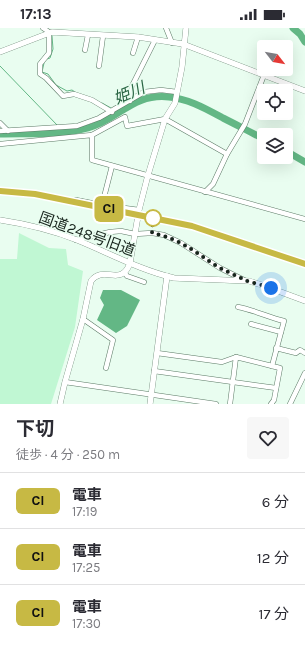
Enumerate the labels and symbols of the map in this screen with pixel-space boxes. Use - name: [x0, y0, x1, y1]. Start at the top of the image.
- north arrow: [257, 40, 293, 76]
- water label: 姫川: [111, 77, 149, 108]
- line badge: CI: [91, 196, 127, 222]
- street label: 国道248号旧道: [36, 208, 138, 260]
- unlabelled marker: [144, 209, 162, 227]
- your location: [261, 278, 281, 298]

